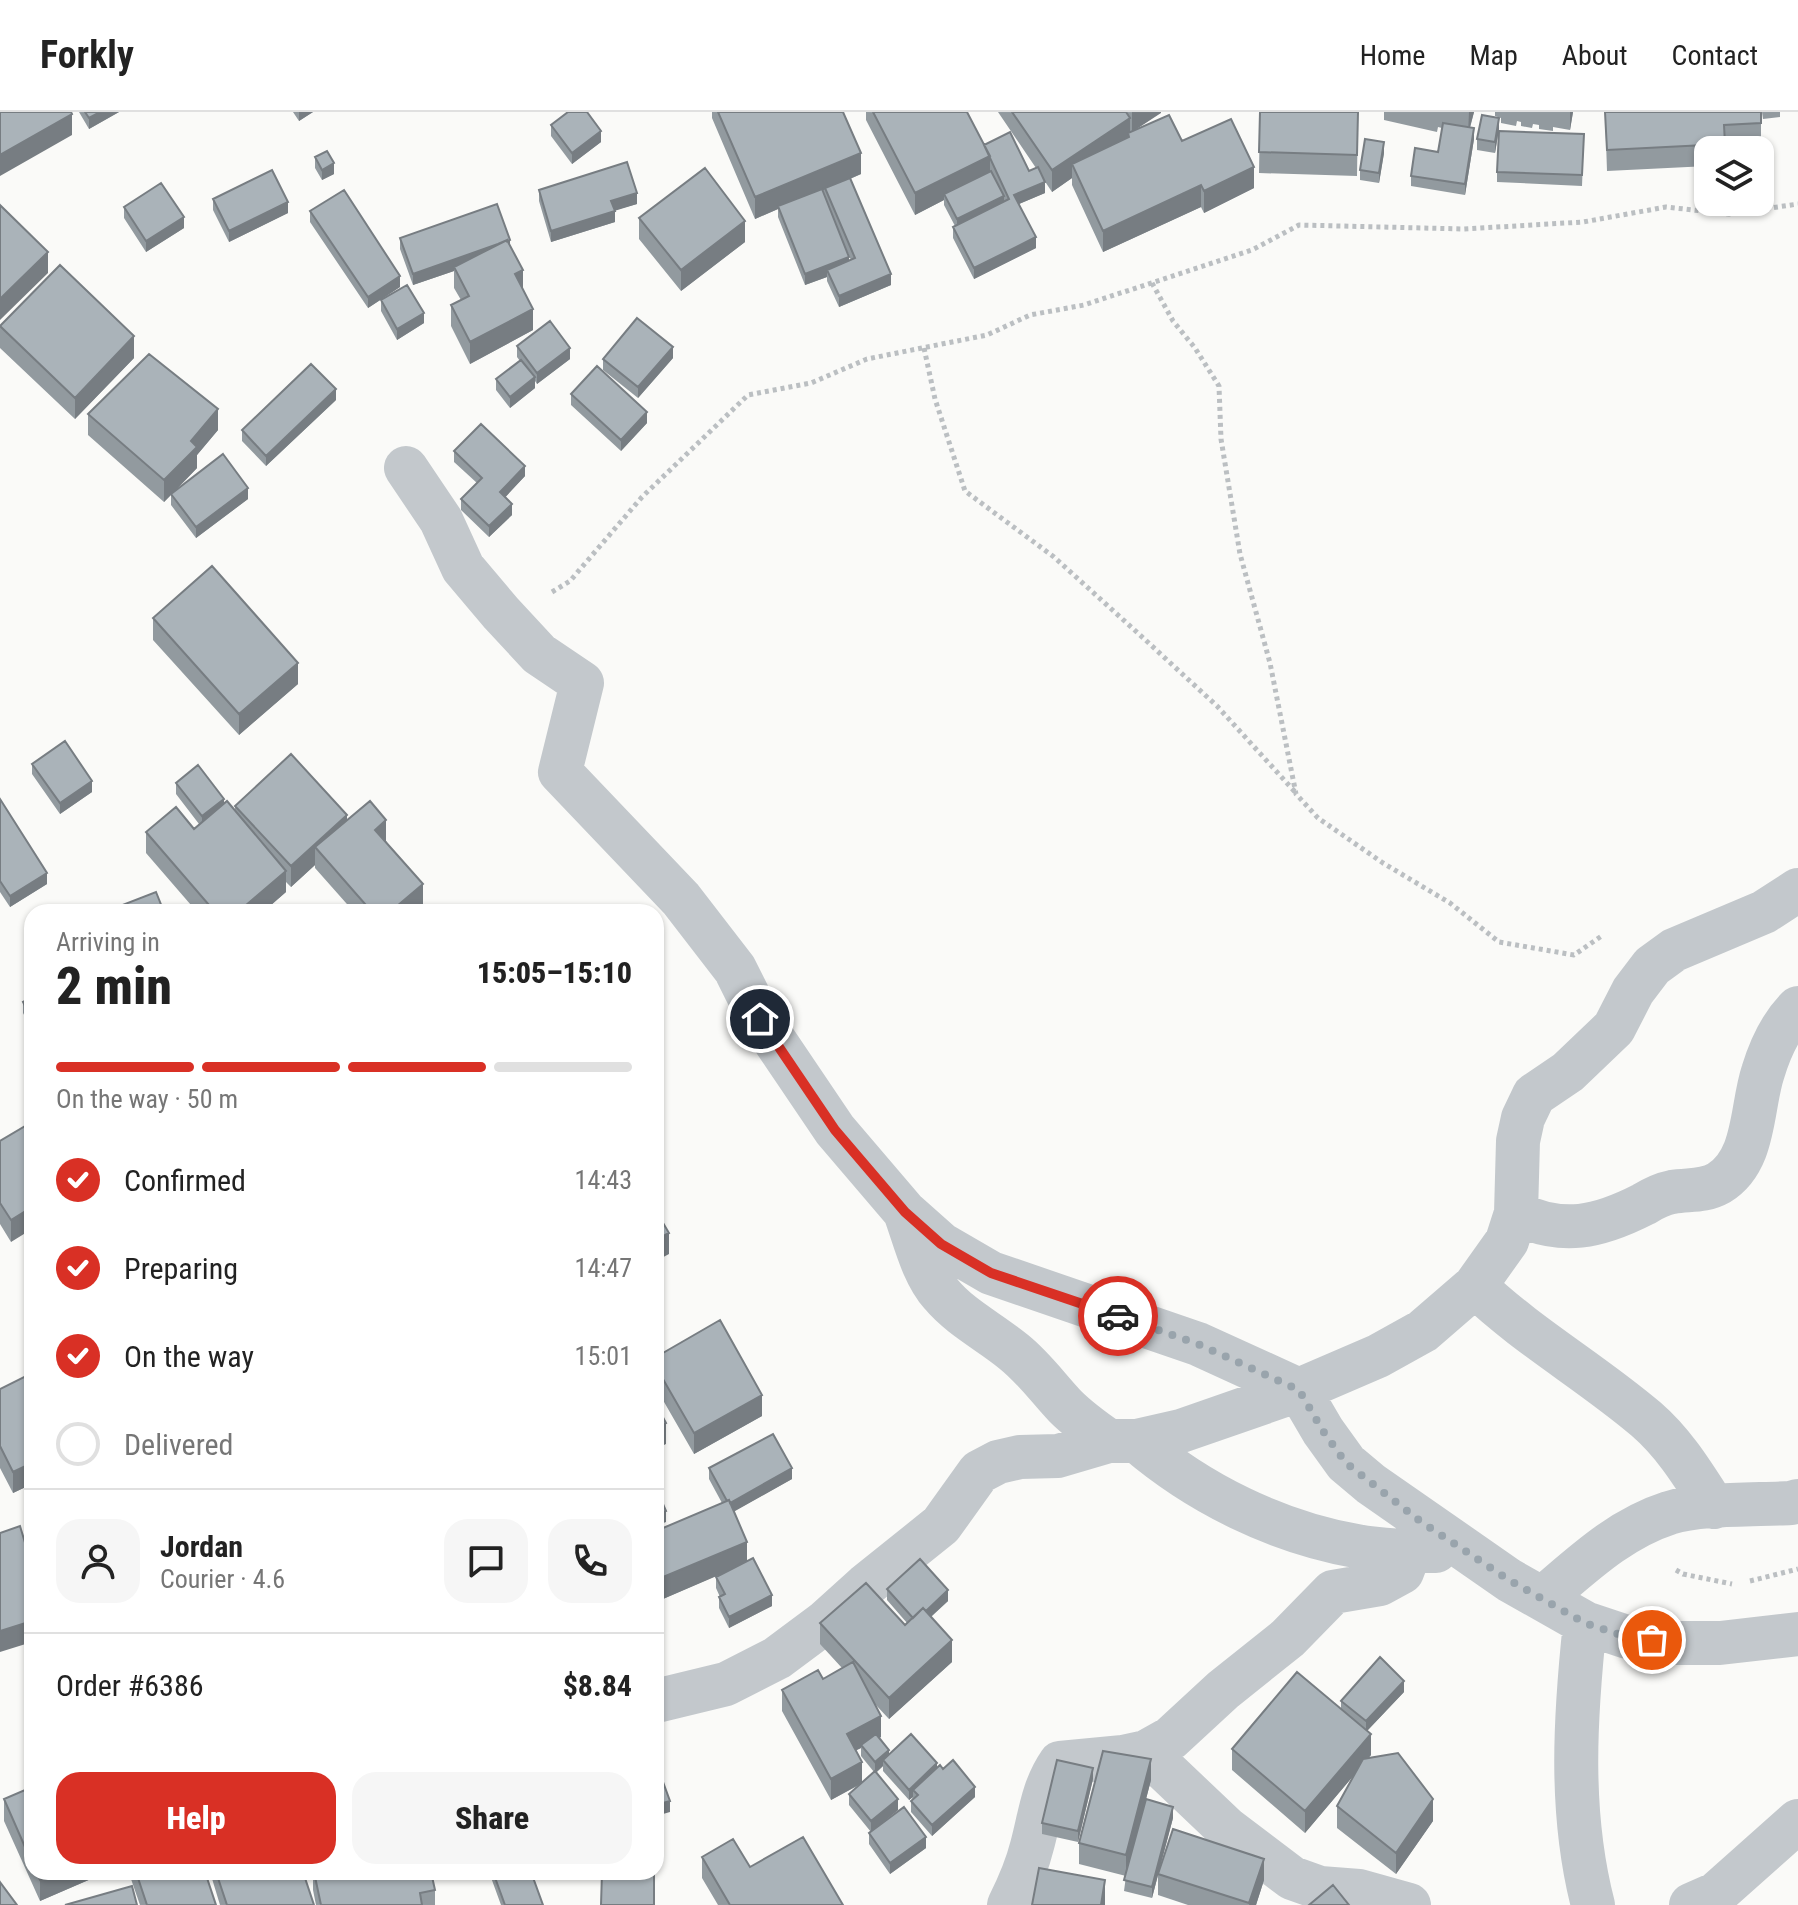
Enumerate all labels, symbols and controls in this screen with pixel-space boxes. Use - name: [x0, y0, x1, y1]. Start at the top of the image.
- text: Forkly: [40, 33, 134, 77]
- text: Home: [1360, 39, 1425, 72]
- text: Map: [1469, 39, 1518, 72]
- text: About: [1562, 39, 1628, 72]
- text: Contact: [1672, 39, 1758, 72]
- map controls: [1694, 136, 1774, 216]
- button: layers: [1694, 136, 1774, 216]
- text: Arriving in: [56, 927, 160, 957]
- text: 15:05–15:10: [477, 955, 632, 990]
- text: 2 min: [56, 956, 172, 1017]
- pin: [726, 985, 794, 1053]
- icon: home: [738, 997, 782, 1041]
- text: On the way · 50 m: [56, 1084, 238, 1114]
- icon: check: [56, 1158, 100, 1202]
- text: Confirmed: [124, 1163, 246, 1198]
- text: 14:43: [575, 1165, 632, 1195]
- icon: check: [56, 1246, 100, 1290]
- text: Preparing: [124, 1251, 238, 1286]
- text: 14:47: [575, 1253, 632, 1283]
- courier: [1078, 1276, 1158, 1356]
- icon: car: [1096, 1294, 1140, 1338]
- icon: check: [56, 1334, 100, 1378]
- text: On the way: [124, 1339, 254, 1374]
- text: 15:01: [575, 1341, 632, 1371]
- text: Delivered: [124, 1427, 233, 1462]
- button: person: [56, 1519, 140, 1603]
- button: chat: [444, 1519, 528, 1603]
- button: phone: [548, 1519, 632, 1603]
- text: Jordan: [160, 1529, 243, 1564]
- text: Courier · 4.6: [160, 1564, 285, 1594]
- pin: [1618, 1606, 1686, 1674]
- icon: bag: [1630, 1618, 1674, 1662]
- text: Order #6386: [56, 1668, 204, 1703]
- text: $8.84: [563, 1668, 632, 1703]
- button: Help: [56, 1772, 336, 1864]
- button: Share: [352, 1772, 632, 1864]

